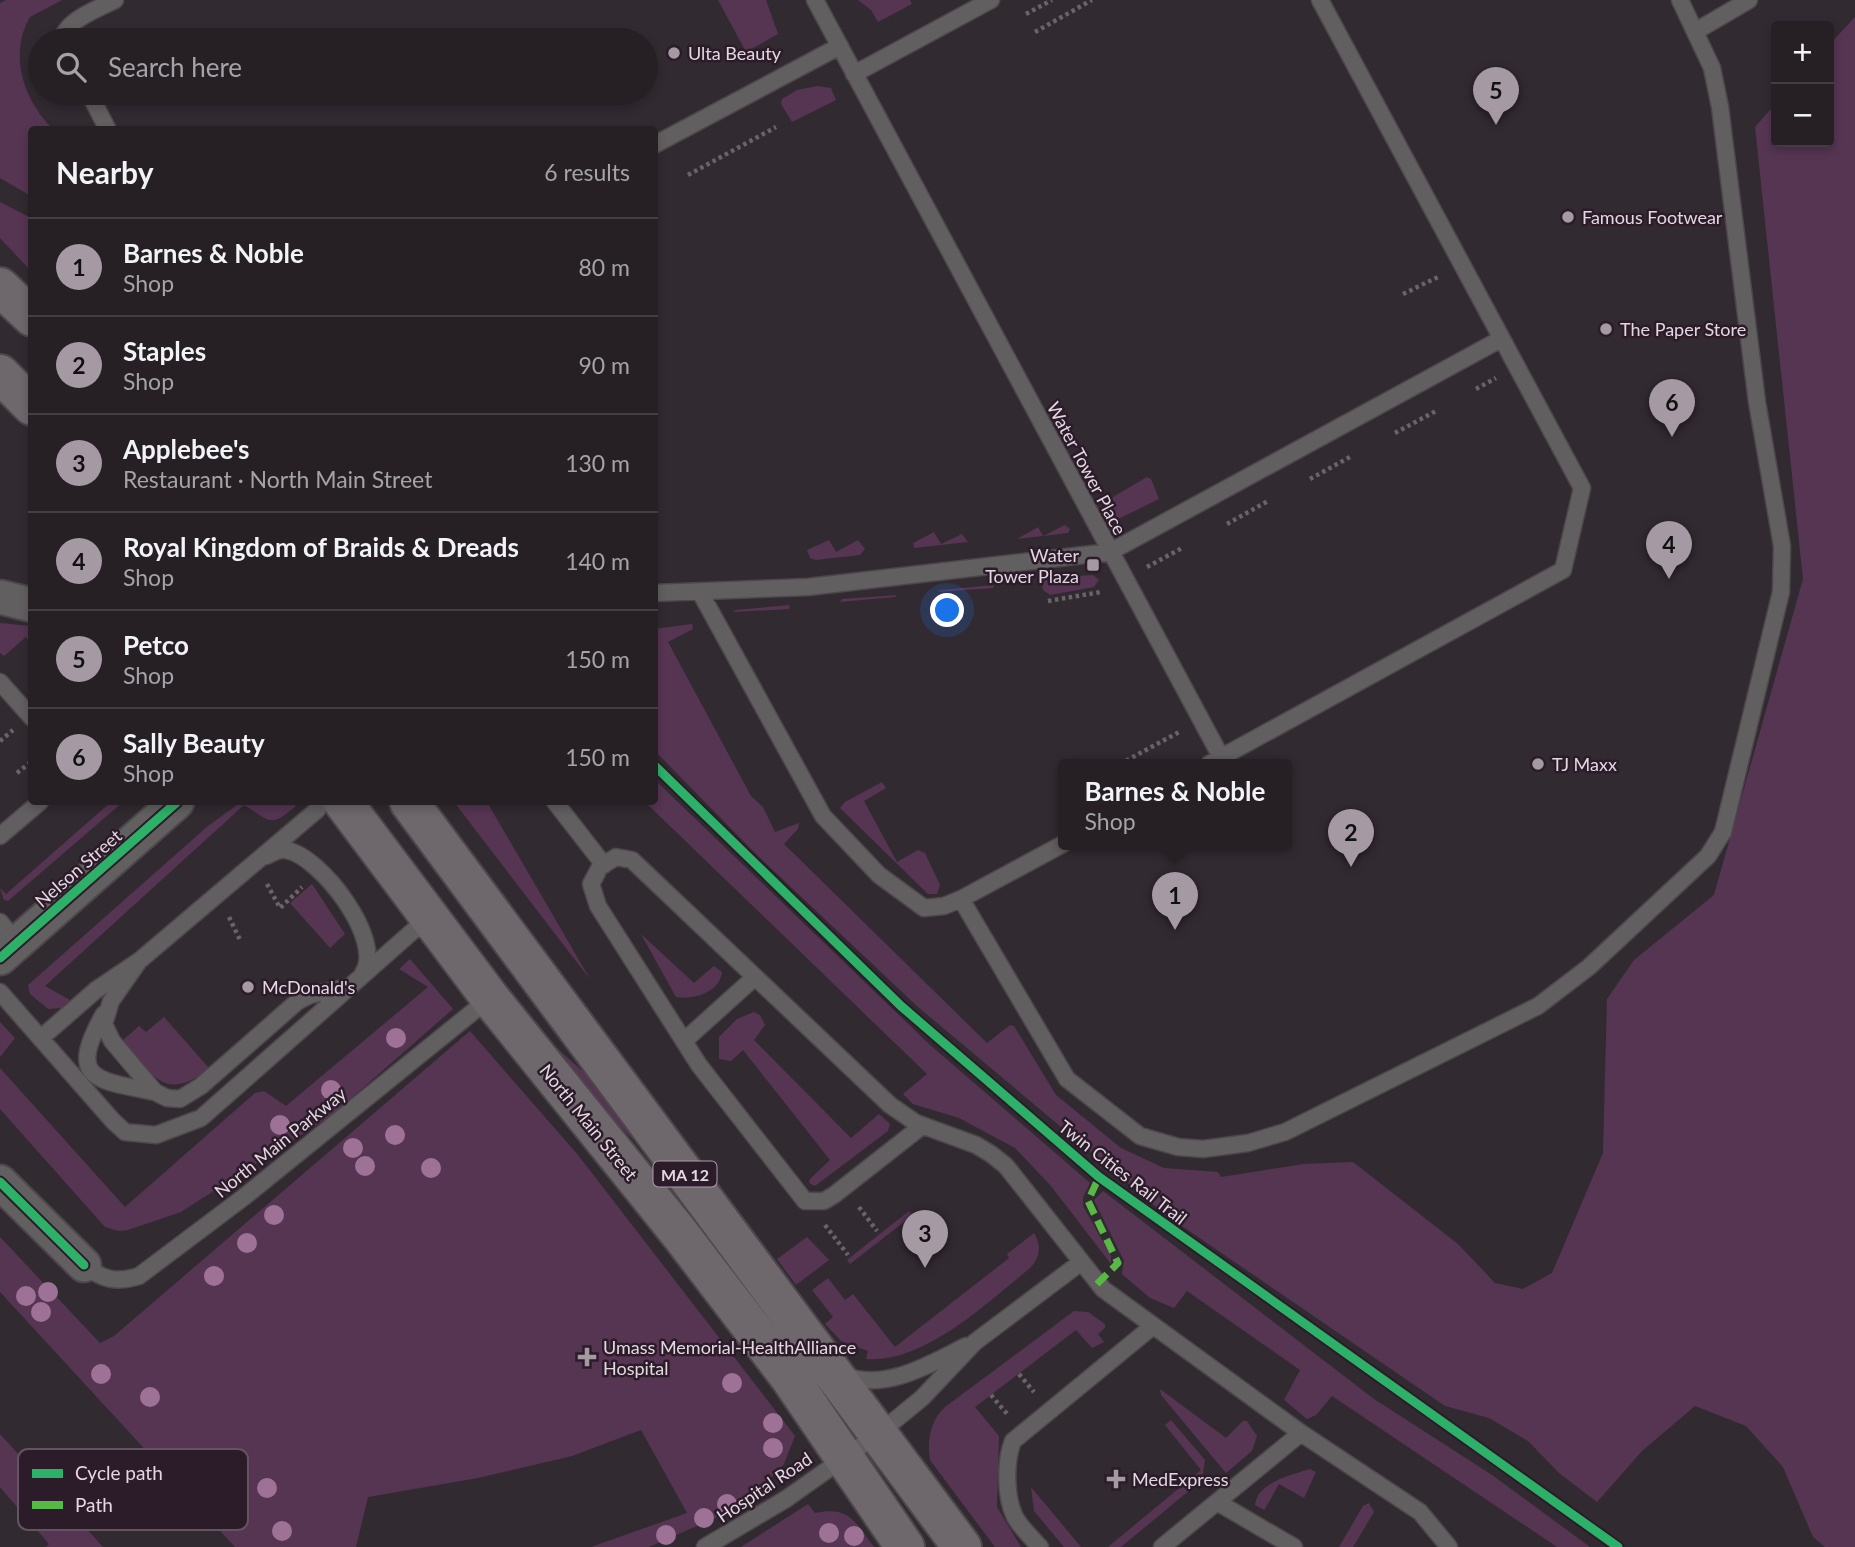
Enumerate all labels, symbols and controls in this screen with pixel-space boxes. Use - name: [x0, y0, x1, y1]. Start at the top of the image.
- map controls: [1771, 21, 1834, 147]
- button: +: [1771, 21, 1834, 84]
- search box: [28, 28, 658, 105]
- place label: Ulta Beauty: [688, 42, 782, 64]
- marker: Ulta Beauty: [666, 45, 682, 61]
- icon: search: [52, 48, 90, 86]
- text: Search here: [108, 51, 242, 83]
- pin: 5: [1473, 67, 1519, 125]
- button: −: [1771, 84, 1834, 147]
- text: Nearby: [56, 154, 154, 190]
- text: 6 results: [544, 158, 630, 186]
- place label: Famous Footwear: [1582, 206, 1723, 228]
- marker: Famous Footwear: [1560, 209, 1576, 225]
- text: Barnes & Noble: [123, 237, 304, 269]
- text: 1: [72, 253, 86, 281]
- text: 80 m: [579, 253, 630, 281]
- text: Shop: [123, 269, 174, 297]
- place label: The Paper Store: [1620, 318, 1746, 340]
- marker: The Paper Store: [1598, 321, 1614, 337]
- text: Staples: [123, 335, 206, 367]
- text: 2: [72, 351, 86, 379]
- text: 90 m: [579, 351, 630, 379]
- text: Shop: [123, 367, 174, 395]
- pin: 6: [1649, 379, 1695, 437]
- street label: Water Tower Place: [1043, 398, 1131, 538]
- text: Applebee's: [123, 433, 250, 465]
- text: 3: [72, 449, 86, 477]
- text: 130 m: [565, 449, 630, 477]
- text: Restaurant · North Main Street: [123, 465, 432, 493]
- pin: 4: [1646, 521, 1692, 579]
- text: Royal Kingdom of Braids & Dreads: [123, 531, 519, 563]
- place label: Water Tower Plaza: [985, 544, 1079, 587]
- text: 4: [72, 547, 86, 575]
- text: 140 m: [565, 547, 630, 575]
- marker: Water Tower Plaza: [1085, 557, 1101, 573]
- text: Shop: [123, 563, 174, 591]
- your location: [930, 593, 964, 627]
- text: Petco: [123, 629, 189, 661]
- text: 5: [72, 645, 86, 673]
- text: 150 m: [565, 645, 630, 673]
- text: Shop: [123, 661, 174, 689]
- text: Sally Beauty: [123, 727, 265, 759]
- text: 6: [72, 743, 86, 771]
- text: 150 m: [565, 743, 630, 771]
- place label: TJ Maxx: [1552, 753, 1617, 775]
- marker: TJ Maxx: [1530, 756, 1546, 772]
- text: Shop: [123, 759, 174, 787]
- popup: [1058, 759, 1292, 850]
- text: Barnes & Noble: [1085, 775, 1265, 807]
- text: Shop: [1085, 807, 1136, 835]
- pin: 2: [1328, 809, 1374, 867]
- street label: Nelson Street: [30, 824, 126, 911]
- pin: 1: [1152, 872, 1198, 930]
- place label: McDonald's: [262, 976, 356, 998]
- marker: McDonald's: [240, 979, 256, 995]
- street label: North Main Street: [535, 1059, 643, 1185]
- street label: North Main Parkway: [210, 1082, 351, 1202]
- street label: Twin Cities Rail Trail: [1054, 1115, 1192, 1229]
- road number: MA 12: [654, 1162, 716, 1186]
- pin: 3: [902, 1210, 948, 1268]
- place label: Umass Memorial-HealthAlliance Hospital: [603, 1336, 856, 1379]
- marker: Umass Memorial-HealthAlliance Hospital: [577, 1347, 597, 1367]
- street label: Hospital Road: [712, 1447, 816, 1527]
- legend: [18, 1449, 248, 1530]
- text: Cycle path: [75, 1461, 163, 1484]
- place label: MedExpress: [1132, 1468, 1229, 1490]
- marker: MedExpress: [1106, 1469, 1126, 1489]
- text: Path: [75, 1493, 113, 1516]

